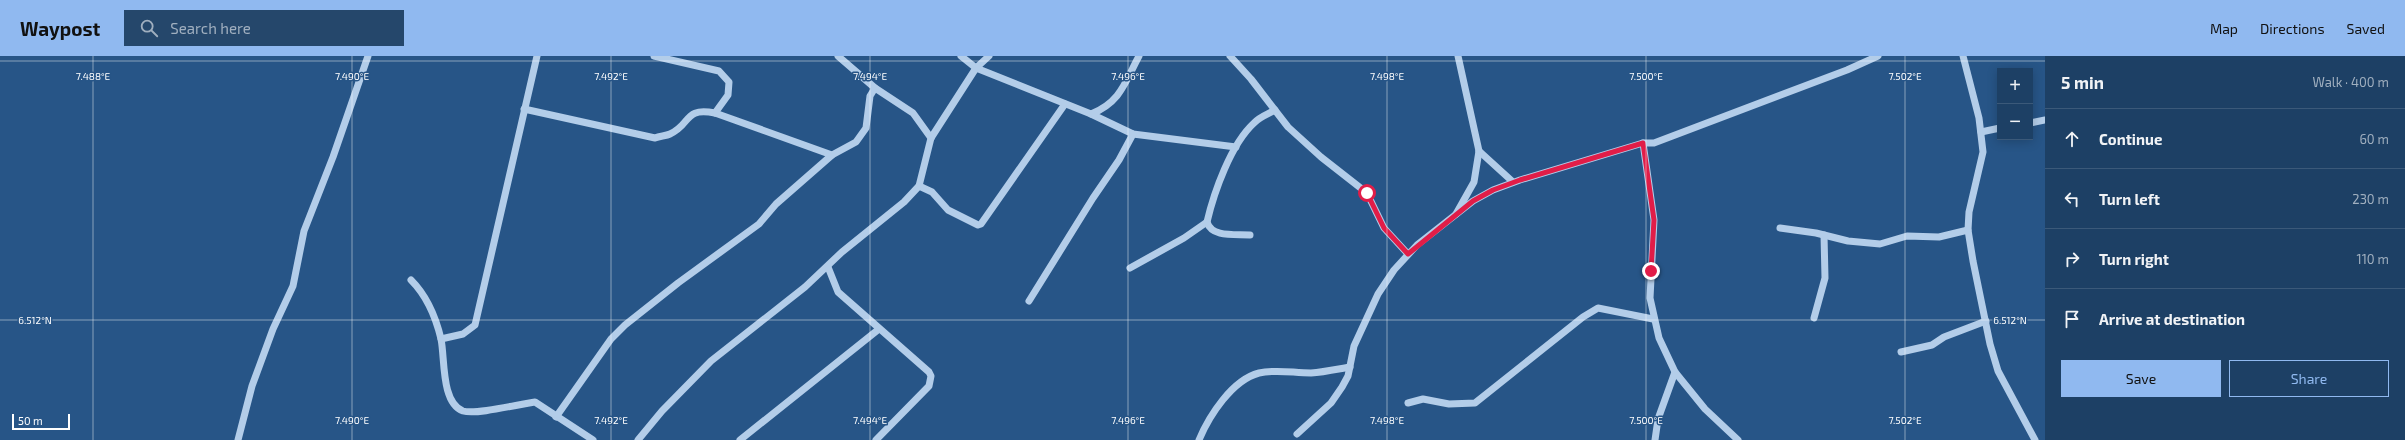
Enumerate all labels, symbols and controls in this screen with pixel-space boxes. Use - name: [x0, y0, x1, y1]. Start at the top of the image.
- search box: [124, 10, 404, 46]
- text: Waypost: [20, 17, 100, 40]
- icon: search: [138, 17, 160, 39]
- text: Search here: [170, 19, 251, 37]
- text: Map: [2210, 20, 2238, 37]
- text: Directions: [2260, 20, 2325, 37]
- text: Saved: [2347, 20, 2385, 37]
- map controls: [1997, 68, 2033, 140]
- button: +: [1997, 68, 2033, 104]
- text: 7.488°E: [76, 70, 111, 82]
- text: 7.490°E: [335, 70, 369, 82]
- text: 7.492°E: [594, 70, 628, 82]
- text: 7.494°E: [853, 70, 887, 82]
- text: 7.496°E: [1111, 70, 1145, 82]
- text: 7.498°E: [1370, 70, 1404, 82]
- text: 7.500°E: [1629, 70, 1663, 82]
- text: 7.502°E: [1888, 70, 1922, 82]
- text: 5 min: [2061, 72, 2104, 92]
- text: Walk · 400 m: [2313, 74, 2389, 90]
- button: −: [1997, 104, 2033, 140]
- icon: ahead: [2061, 128, 2083, 150]
- text: Continue: [2099, 130, 2162, 148]
- text: 60 m: [2359, 131, 2389, 147]
- route start: [1358, 184, 1376, 202]
- icon: left: [2061, 188, 2083, 210]
- text: Turn left: [2099, 190, 2160, 208]
- text: 230 m: [2352, 191, 2389, 207]
- icon: right: [2061, 248, 2083, 270]
- text: Turn right: [2099, 250, 2169, 268]
- text: 110 m: [2357, 251, 2389, 267]
- route end: [1642, 262, 1660, 280]
- icon: arrive: [2061, 308, 2083, 330]
- text: Arrive at destination: [2099, 310, 2245, 328]
- text: 6.512°N: [18, 314, 52, 326]
- text: 6.512°N: [1993, 314, 2027, 326]
- button: Save: [2061, 360, 2221, 397]
- button: Share: [2229, 360, 2389, 397]
- scale bar: [12, 412, 70, 431]
- text: 50 m: [18, 414, 43, 427]
- text: 7.490°E: [335, 414, 369, 426]
- text: 7.492°E: [594, 414, 628, 426]
- text: 7.494°E: [853, 414, 887, 426]
- text: 7.496°E: [1111, 414, 1145, 426]
- text: 7.498°E: [1370, 414, 1404, 426]
- text: 7.500°E: [1629, 414, 1663, 426]
- text: 7.502°E: [1888, 414, 1922, 426]

